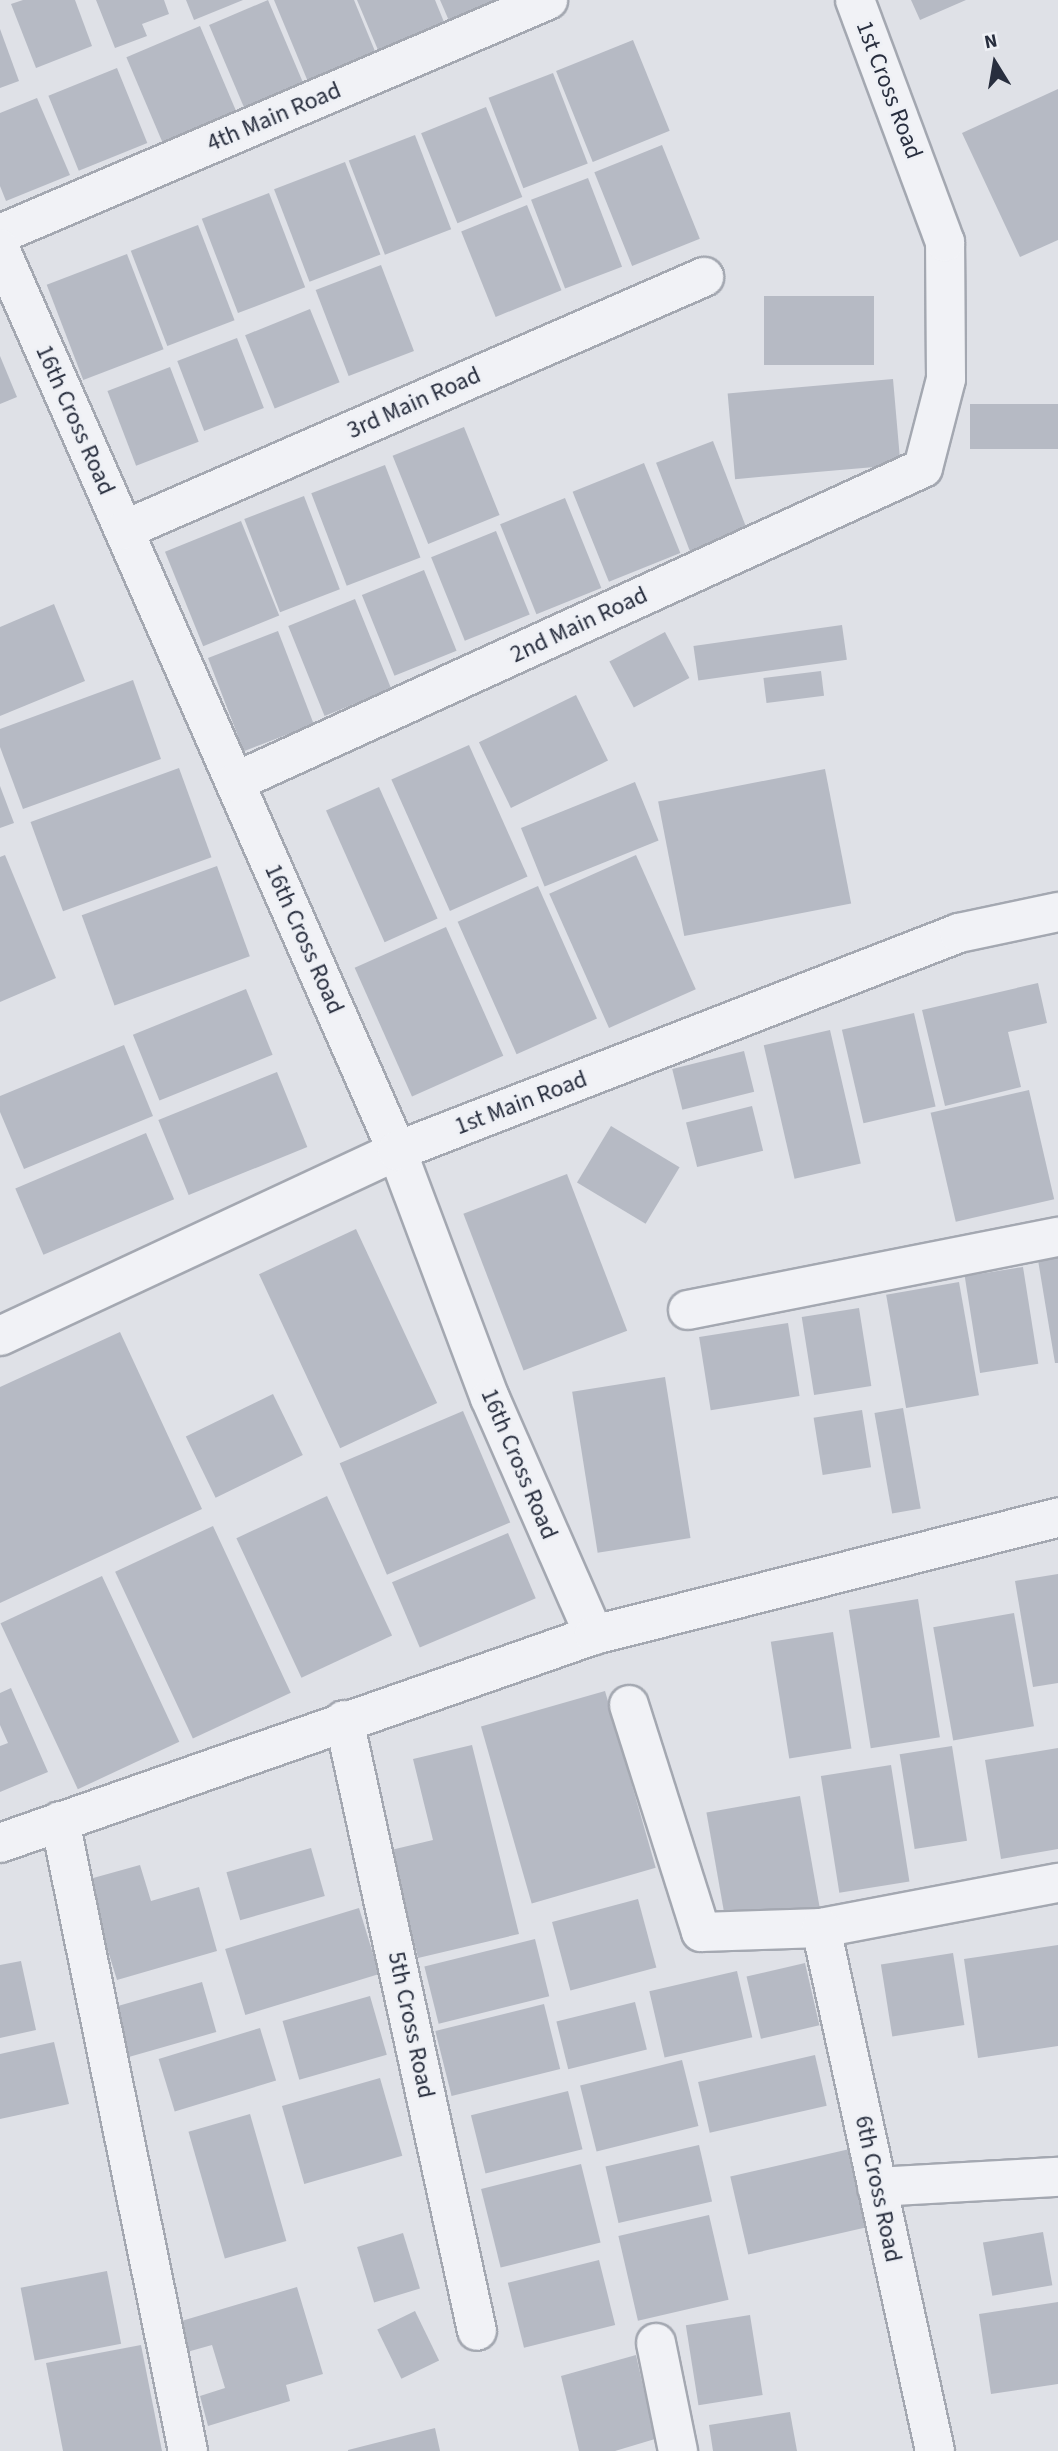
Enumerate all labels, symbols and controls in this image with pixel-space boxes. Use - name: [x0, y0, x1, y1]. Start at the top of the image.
- street label: 1st Cross Road: [849, 17, 929, 163]
- text: N: [982, 27, 1000, 56]
- north arrow: [960, 28, 1030, 98]
- street label: 4th Main Road: [203, 76, 345, 158]
- street label: 16th Cross Road: [29, 341, 121, 499]
- street label: 3rd Main Road: [343, 361, 485, 445]
- street label: 2nd Main Road: [506, 581, 652, 669]
- street label: 16th Cross Road: [258, 860, 350, 1018]
- street label: 1st Main Road: [451, 1065, 591, 1141]
- street label: 16th Cross Road: [474, 1384, 564, 1544]
- street label: 5th Cross Road: [381, 1949, 441, 2101]
- street label: 6th Cross Road: [848, 2113, 908, 2265]

